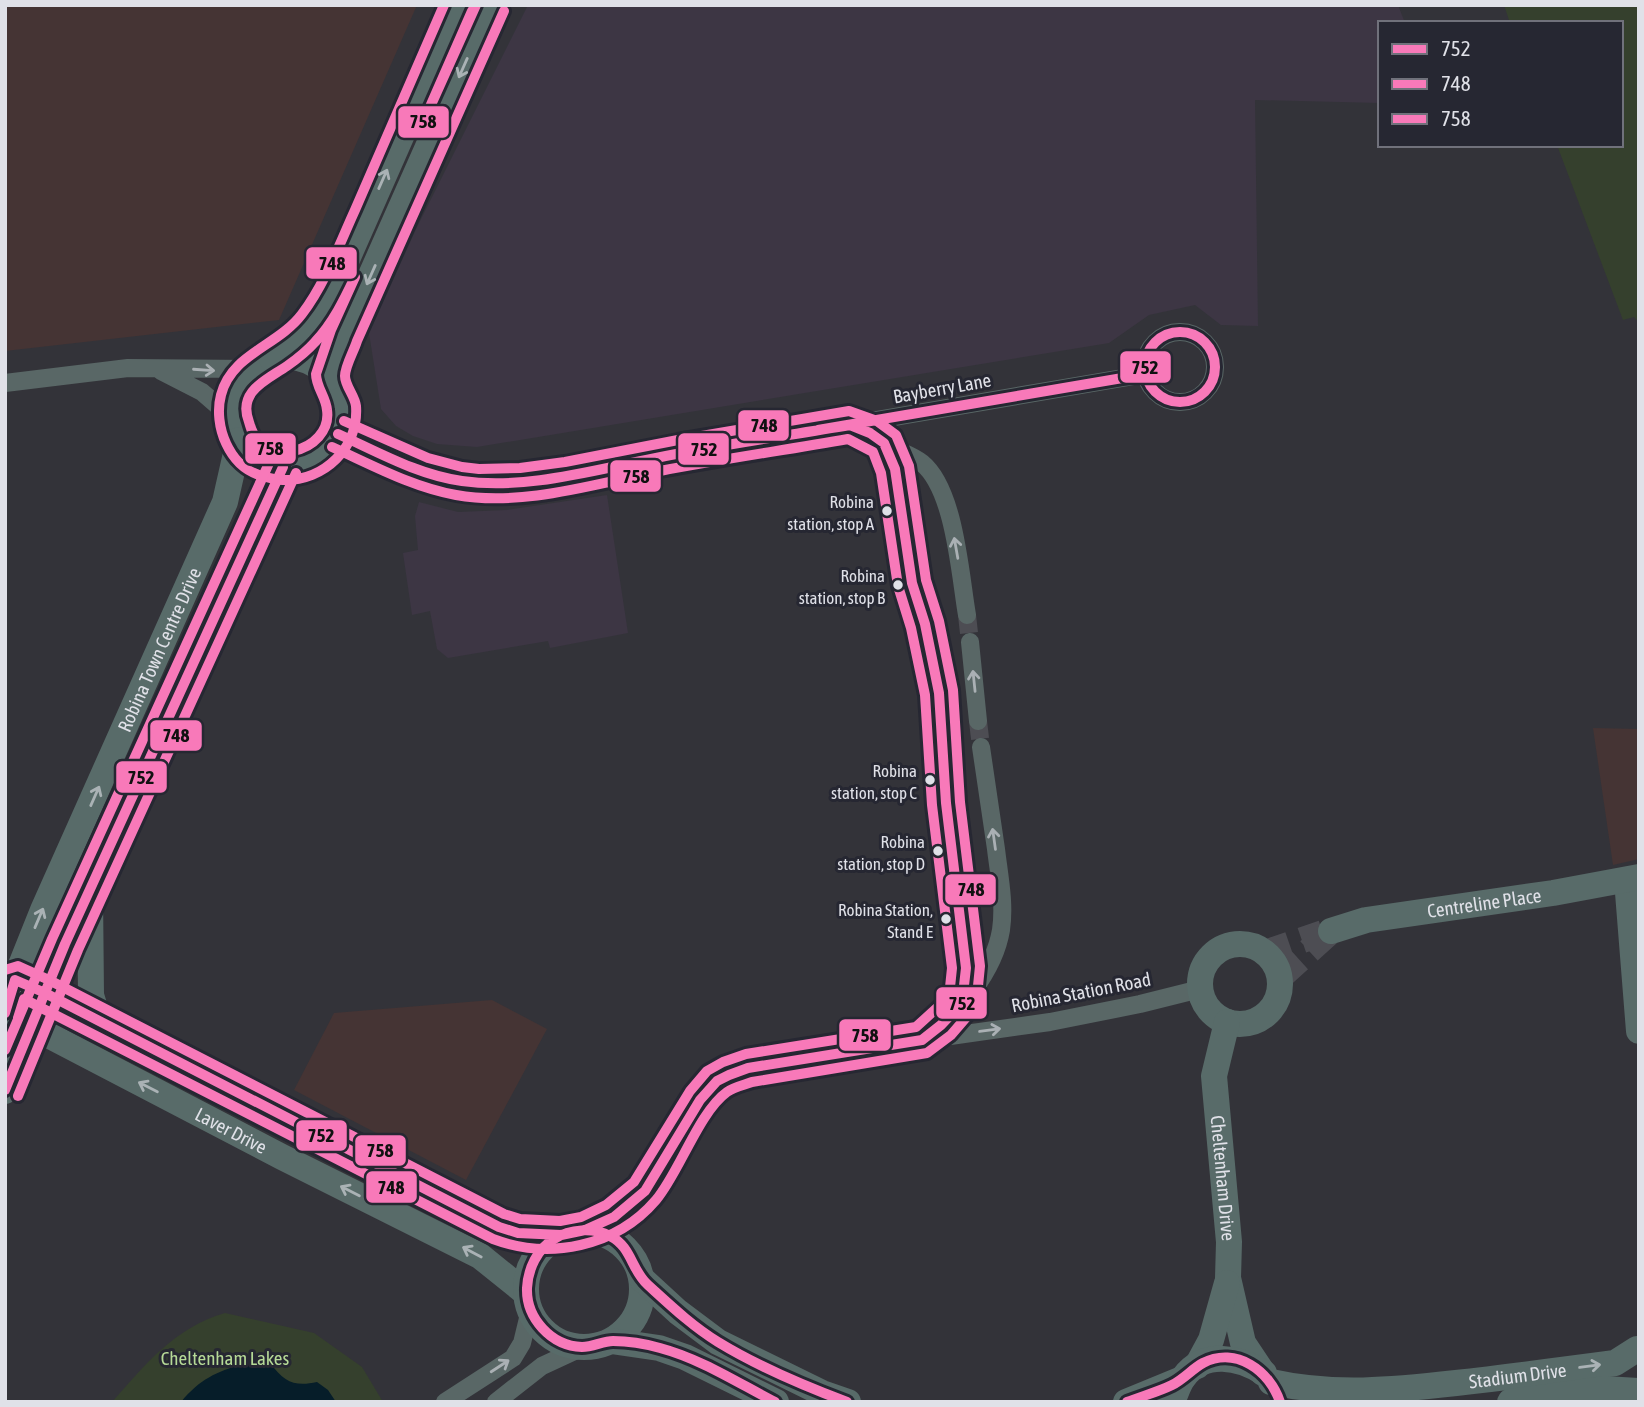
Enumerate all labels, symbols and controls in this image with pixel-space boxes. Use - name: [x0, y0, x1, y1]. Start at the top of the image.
- legend: [1378, 21, 1623, 147]
- text: 752: [1441, 36, 1471, 60]
- one-way arrow: [456, 56, 469, 78]
- text: 748: [1441, 71, 1471, 95]
- line badge: 758: [397, 105, 450, 139]
- text: 758: [1441, 106, 1471, 130]
- text: 758: [410, 110, 436, 132]
- one-way arrow: [377, 168, 390, 190]
- line badge: 748: [305, 246, 358, 280]
- text: 748: [319, 252, 345, 274]
- one-way arrow: [363, 264, 376, 286]
- line badge: 752: [1119, 350, 1172, 384]
- text: 752: [1132, 356, 1158, 378]
- one-way arrow: [192, 363, 215, 376]
- street label: Bayberry Lane: [891, 369, 993, 407]
- line badge: 748: [737, 409, 790, 442]
- text: 748: [751, 414, 777, 436]
- line badge: 758: [244, 432, 297, 465]
- line badge: 752: [677, 432, 730, 466]
- text: 758: [257, 437, 283, 459]
- text: 752: [691, 438, 717, 460]
- line badge: 758: [609, 459, 662, 493]
- text: 758: [623, 465, 649, 487]
- place label: Robina station, stop A: [787, 492, 875, 534]
- marker: Robina station, stop A: [880, 504, 894, 518]
- one-way arrow: [949, 537, 962, 560]
- street label: Robina Town Centre Drive: [113, 564, 205, 735]
- place label: Robina station, stop B: [799, 566, 885, 608]
- marker: Robina station, stop B: [891, 578, 905, 592]
- one-way arrow: [967, 670, 980, 693]
- line badge: 748: [149, 719, 203, 752]
- text: 748: [163, 724, 189, 746]
- line badge: 752: [115, 760, 168, 794]
- place label: Robina station, stop C: [831, 761, 917, 803]
- text: 752: [128, 766, 154, 788]
- marker: Robina station, stop C: [923, 773, 937, 787]
- one-way arrow: [89, 785, 102, 807]
- one-way arrow: [988, 828, 1001, 851]
- place label: Robina station, stop D: [837, 832, 925, 874]
- marker: Robina station, stop D: [931, 844, 945, 858]
- line badge: 748: [944, 873, 997, 906]
- text: 748: [958, 878, 984, 900]
- street label: Centreline Place: [1426, 884, 1543, 922]
- place label: Robina Station, Stand E: [838, 900, 934, 942]
- one-way arrow: [33, 908, 46, 930]
- marker: Robina Station, Stand E: [939, 912, 953, 926]
- street label: Robina Station Road: [1009, 968, 1153, 1016]
- line badge: 752: [935, 986, 988, 1020]
- text: 752: [949, 992, 975, 1014]
- line badge: 758: [838, 1018, 892, 1052]
- text: 758: [852, 1024, 878, 1046]
- one-way arrow: [978, 1024, 1000, 1037]
- one-way arrow: [138, 1079, 159, 1093]
- street label: Laver Drive: [192, 1103, 271, 1158]
- street label: Cheltenham Drive: [1207, 1114, 1240, 1242]
- line badge: 752: [295, 1119, 348, 1152]
- text: 752: [308, 1124, 334, 1146]
- line badge: 758: [354, 1134, 407, 1167]
- text: 758: [367, 1139, 393, 1161]
- line badge: 748: [365, 1170, 418, 1204]
- text: 748: [378, 1176, 404, 1198]
- one-way arrow: [340, 1183, 361, 1197]
- one-way arrow: [462, 1245, 483, 1258]
- park label: Cheltenham Lakes: [161, 1347, 289, 1369]
- one-way arrow: [490, 1358, 510, 1372]
- street label: Stadium Drive: [1468, 1358, 1568, 1392]
- one-way arrow: [1578, 1360, 1601, 1373]

